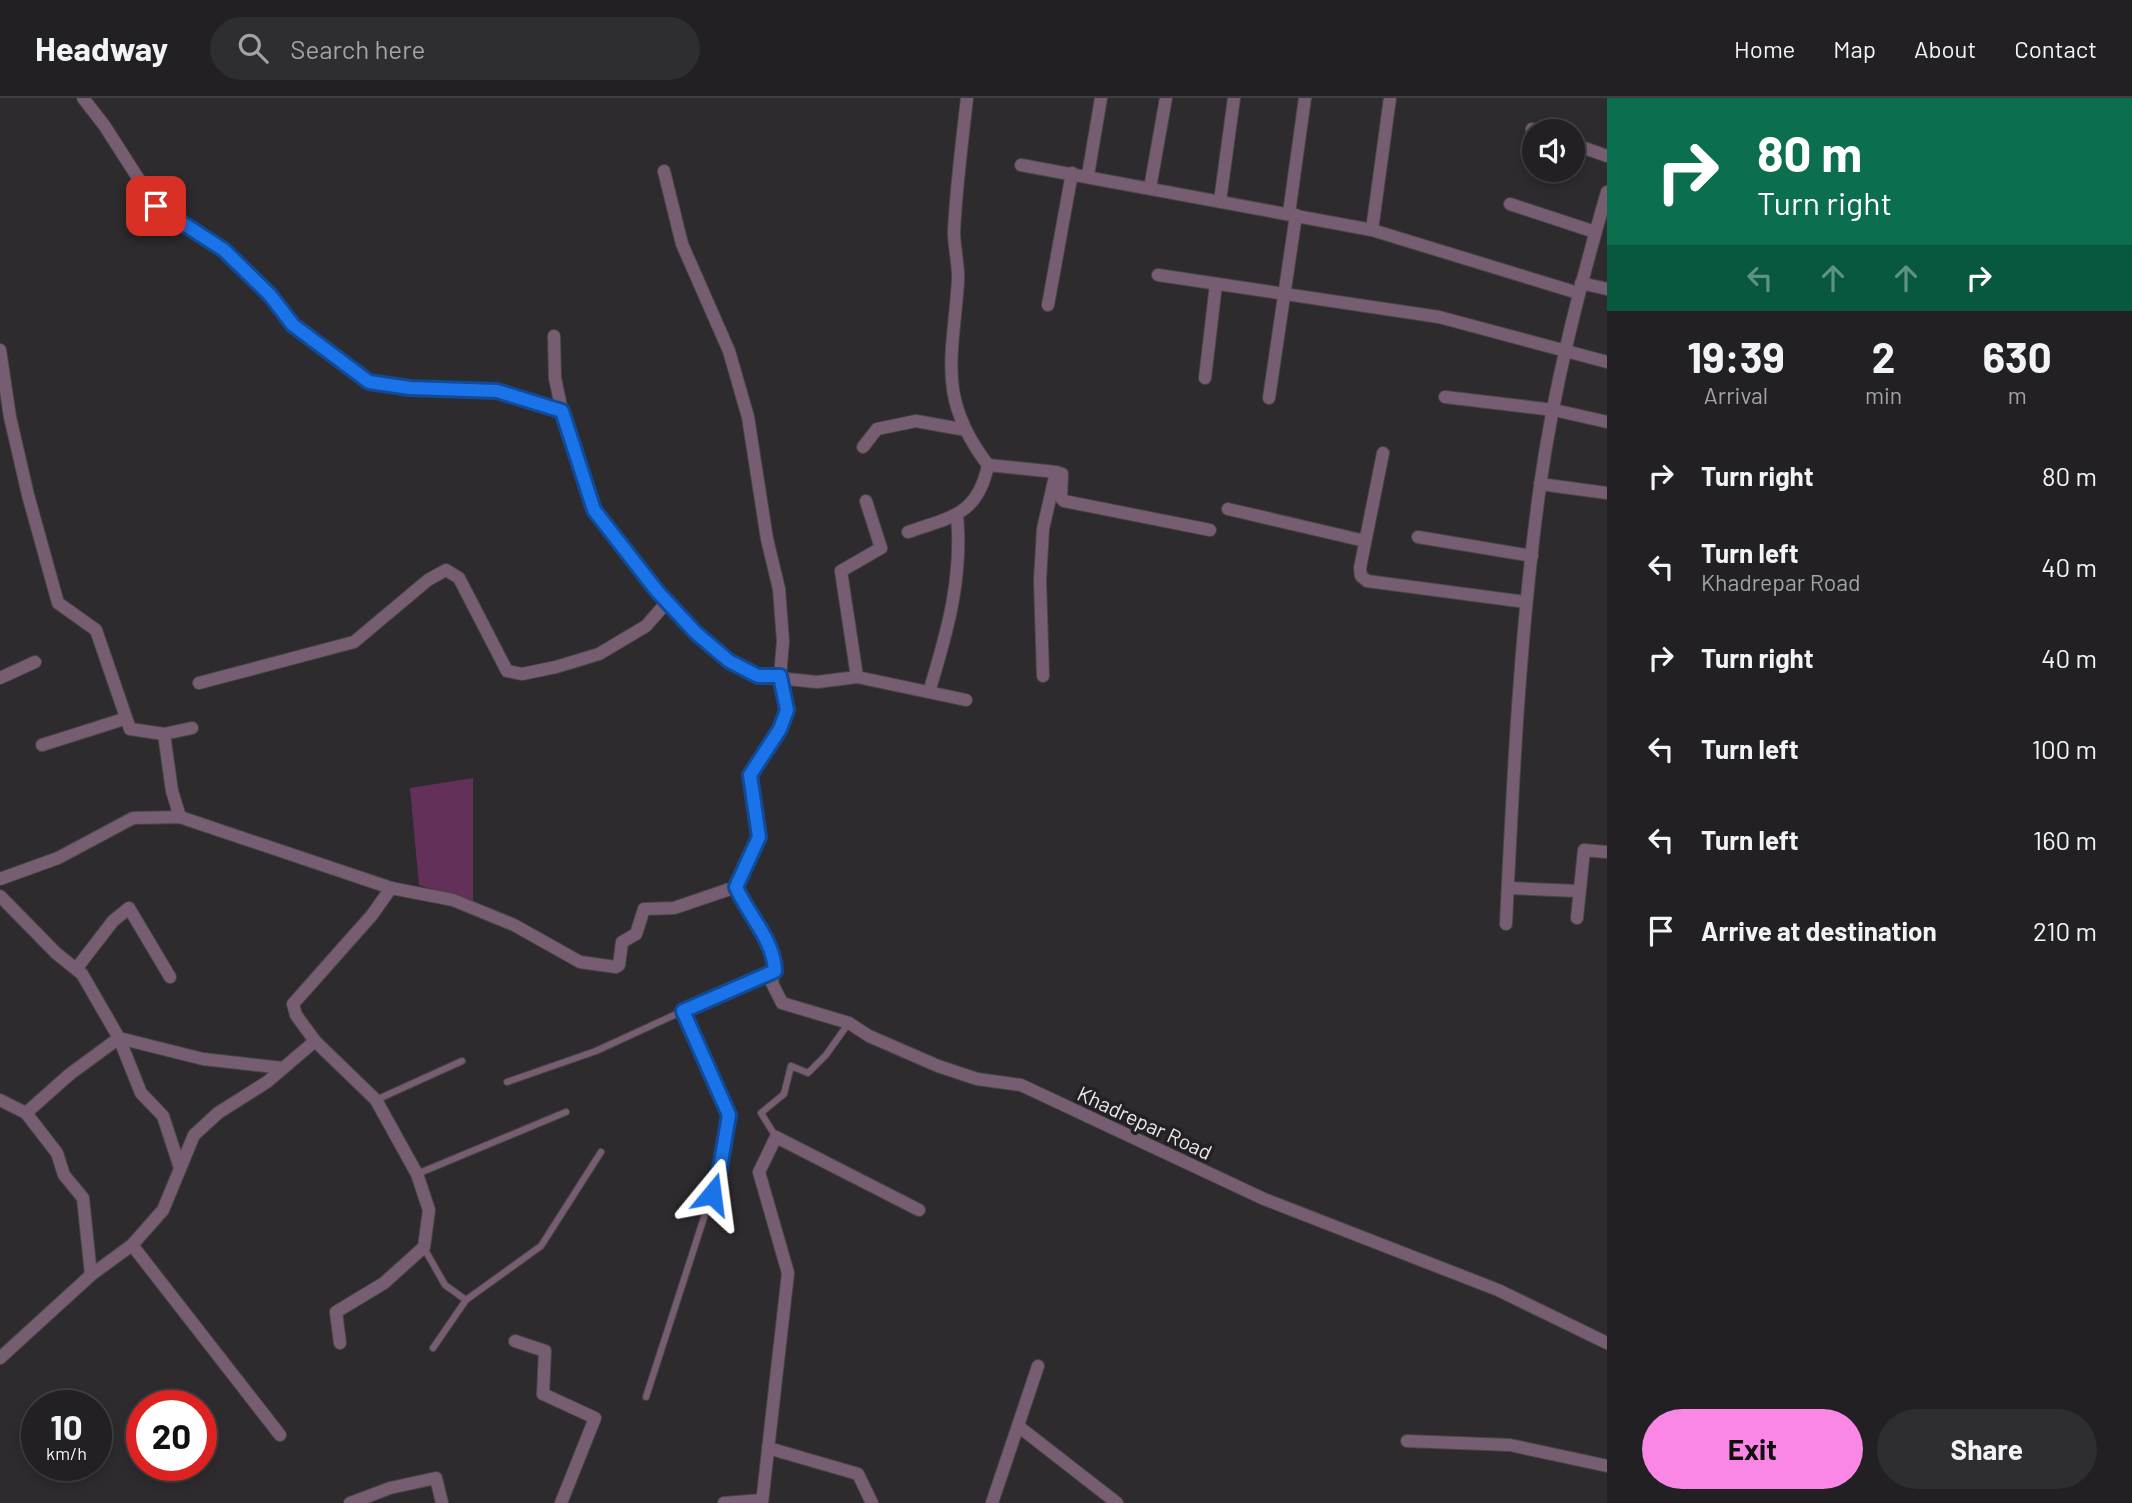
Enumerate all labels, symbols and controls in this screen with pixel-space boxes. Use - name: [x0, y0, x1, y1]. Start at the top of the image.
- search box: [210, 17, 700, 80]
- text: Headway: [35, 28, 168, 68]
- icon: search: [234, 29, 272, 67]
- text: Search here: [290, 33, 425, 64]
- text: Home: [1734, 34, 1795, 63]
- text: Map: [1833, 34, 1876, 63]
- text: About: [1914, 34, 1976, 63]
- text: Contact: [2014, 34, 2097, 63]
- map controls: [1522, 119, 1585, 182]
- button: sound: [1522, 119, 1585, 182]
- text: 80 m: [1757, 123, 1862, 182]
- icon: right: [1642, 126, 1733, 217]
- pin: [126, 176, 186, 236]
- text: Turn right: [1757, 183, 1892, 221]
- icon: arrive: [137, 187, 175, 225]
- icon: left: [1741, 259, 1779, 297]
- icon: ahead: [1814, 259, 1852, 297]
- icon: ahead: [1887, 259, 1925, 297]
- icon: right: [1960, 259, 1998, 297]
- text: 19:39: [1687, 331, 1785, 381]
- text: 2: [1872, 331, 1895, 381]
- text: 630: [1983, 331, 2052, 381]
- text: Arrival: [1704, 381, 1768, 409]
- text: min: [1865, 381, 1902, 409]
- text: m: [2008, 381, 2027, 409]
- icon: right: [1642, 457, 1680, 495]
- text: Turn right: [1701, 460, 1814, 491]
- text: 80 m: [2042, 460, 2097, 491]
- text: Turn left: [1701, 537, 1799, 568]
- icon: left: [1642, 548, 1680, 586]
- text: 40 m: [2041, 551, 2097, 582]
- text: Khadrepar Road: [1701, 568, 1861, 596]
- icon: right: [1642, 639, 1680, 677]
- text: Turn right: [1701, 642, 1814, 673]
- text: 40 m: [2041, 642, 2097, 673]
- icon: left: [1642, 730, 1680, 768]
- text: Turn left: [1701, 733, 1799, 764]
- text: 100 m: [2032, 733, 2097, 764]
- icon: left: [1642, 821, 1680, 859]
- text: Turn left: [1701, 824, 1799, 855]
- text: 160 m: [2033, 824, 2097, 855]
- icon: arrive: [1642, 912, 1680, 950]
- text: Arrive at destination: [1701, 915, 1937, 946]
- text: 210 m: [2033, 915, 2097, 946]
- street label: Khadrepar Road: [1074, 1080, 1216, 1164]
- position arrow: [675, 1157, 749, 1231]
- speed limit sign: 20: [126, 1390, 217, 1481]
- text: 10: [50, 1405, 83, 1447]
- button: Exit: [1642, 1409, 1863, 1489]
- button: Share: [1877, 1409, 2097, 1489]
- text: km/h: [46, 1442, 87, 1464]

